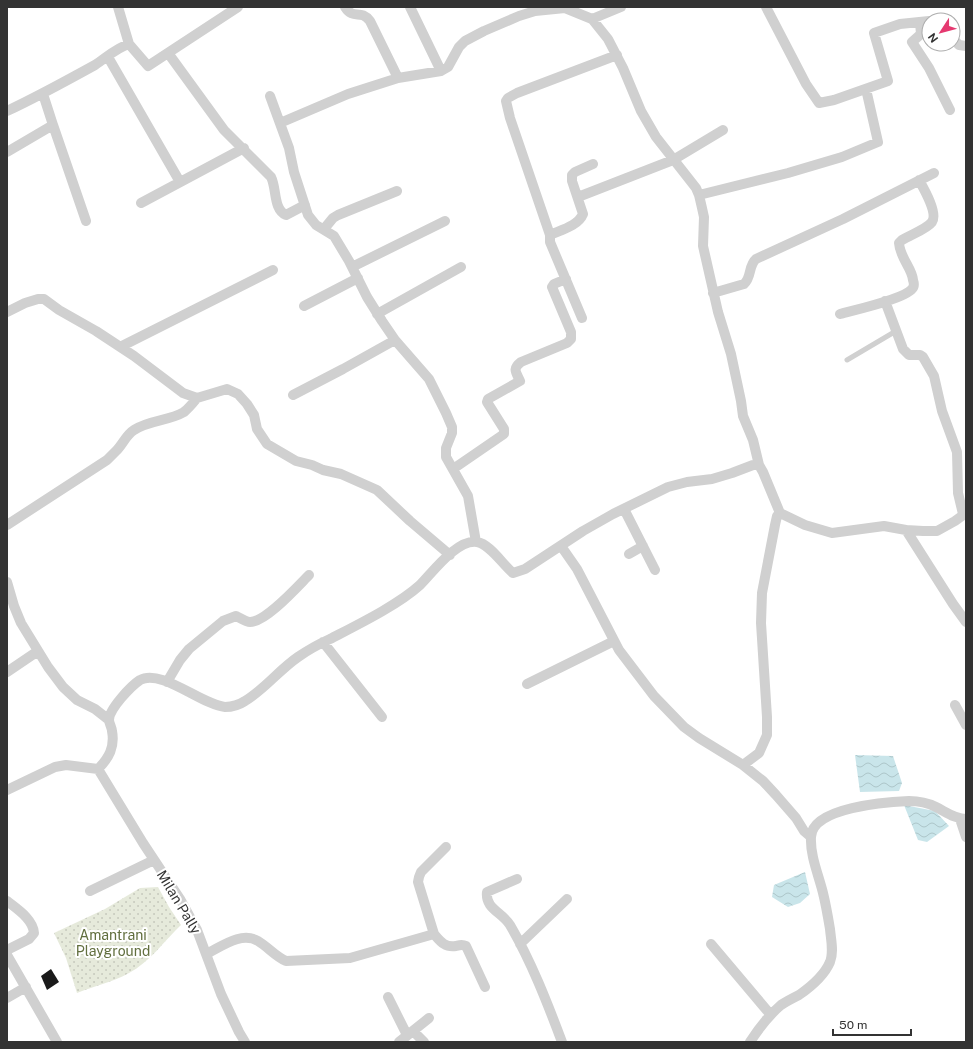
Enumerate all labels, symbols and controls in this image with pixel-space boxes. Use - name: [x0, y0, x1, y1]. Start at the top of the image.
- north arrow: [921, 12, 961, 52]
- text: N: [926, 31, 940, 45]
- street label: Milan Pally: [154, 867, 204, 937]
- park label: Amantrani Playground: [76, 927, 150, 959]
- scale bar: [833, 1011, 911, 1037]
- text: 50 m: [839, 1018, 867, 1032]

